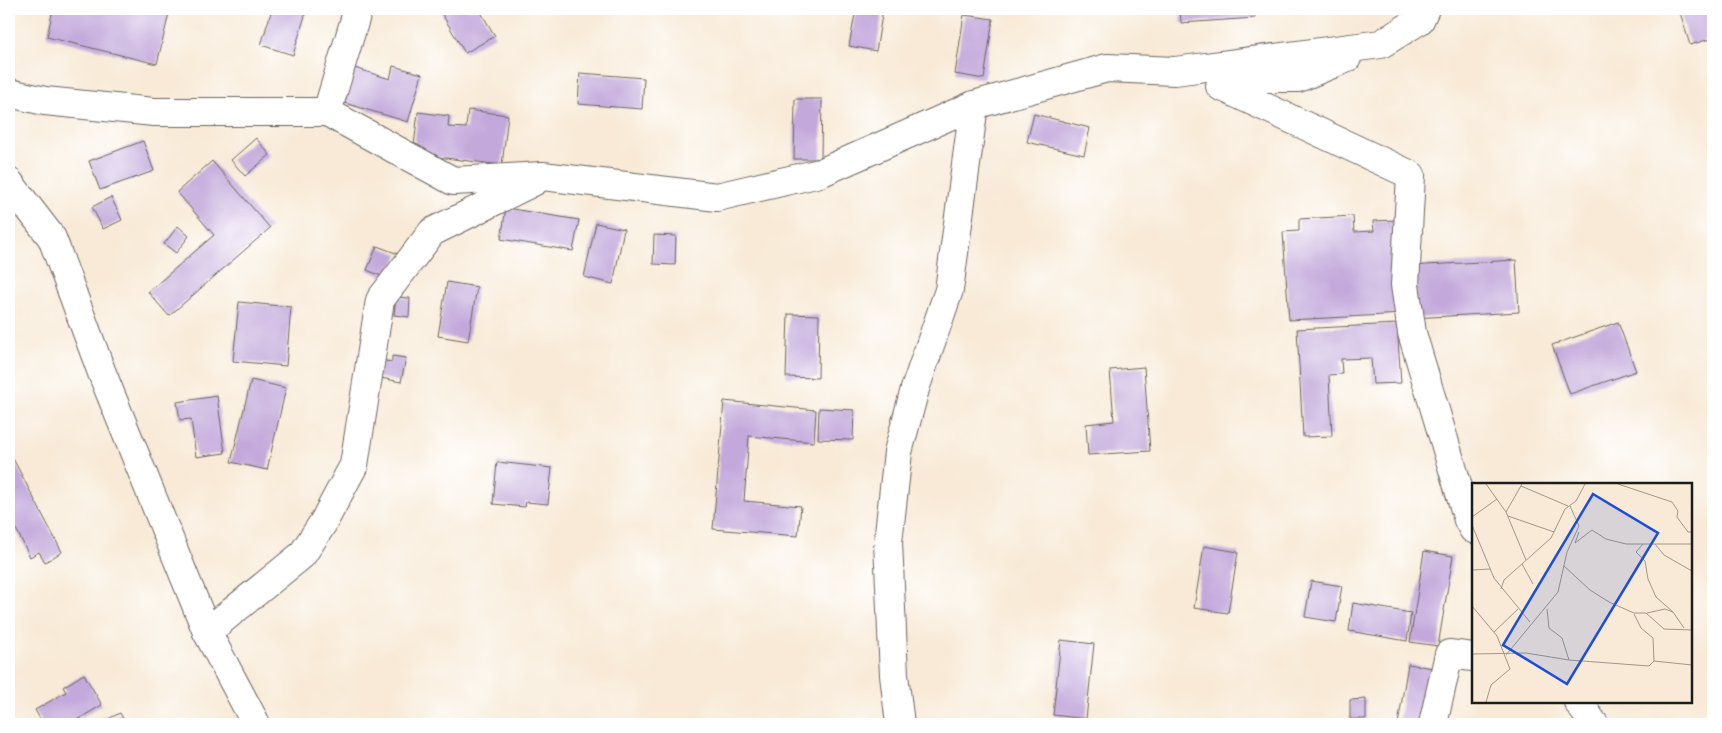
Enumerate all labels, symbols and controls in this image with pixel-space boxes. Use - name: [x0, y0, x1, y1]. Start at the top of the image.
- inset map: [1472, 483, 1692, 703]

